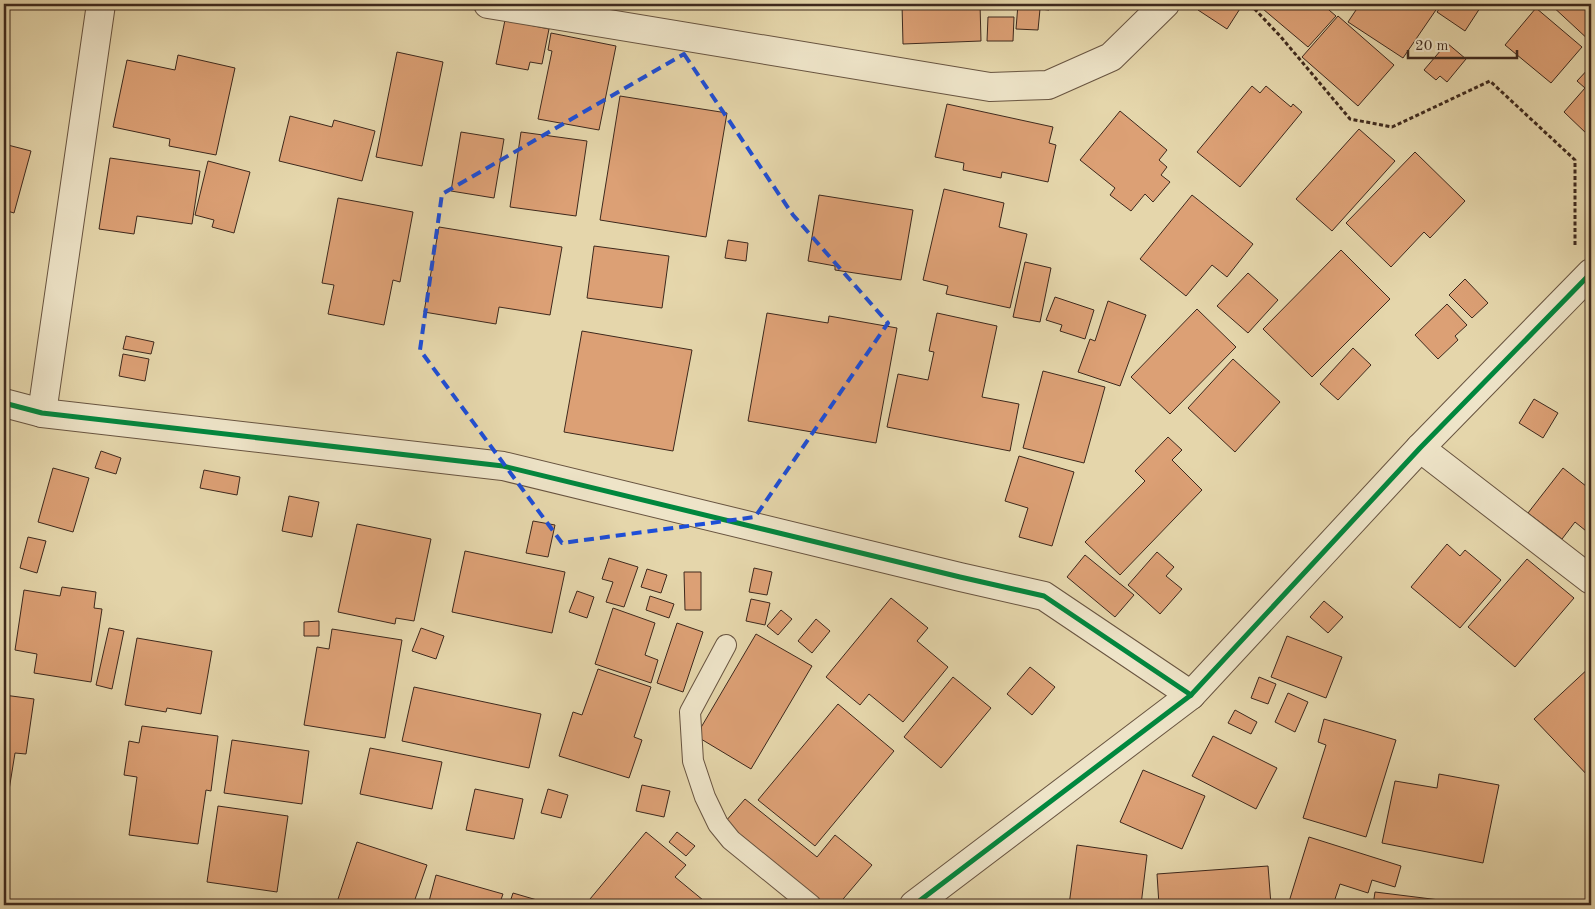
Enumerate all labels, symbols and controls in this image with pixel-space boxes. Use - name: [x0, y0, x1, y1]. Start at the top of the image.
- scale bar: [1408, 28, 1516, 60]
- text: 20 m: [1415, 39, 1449, 54]

